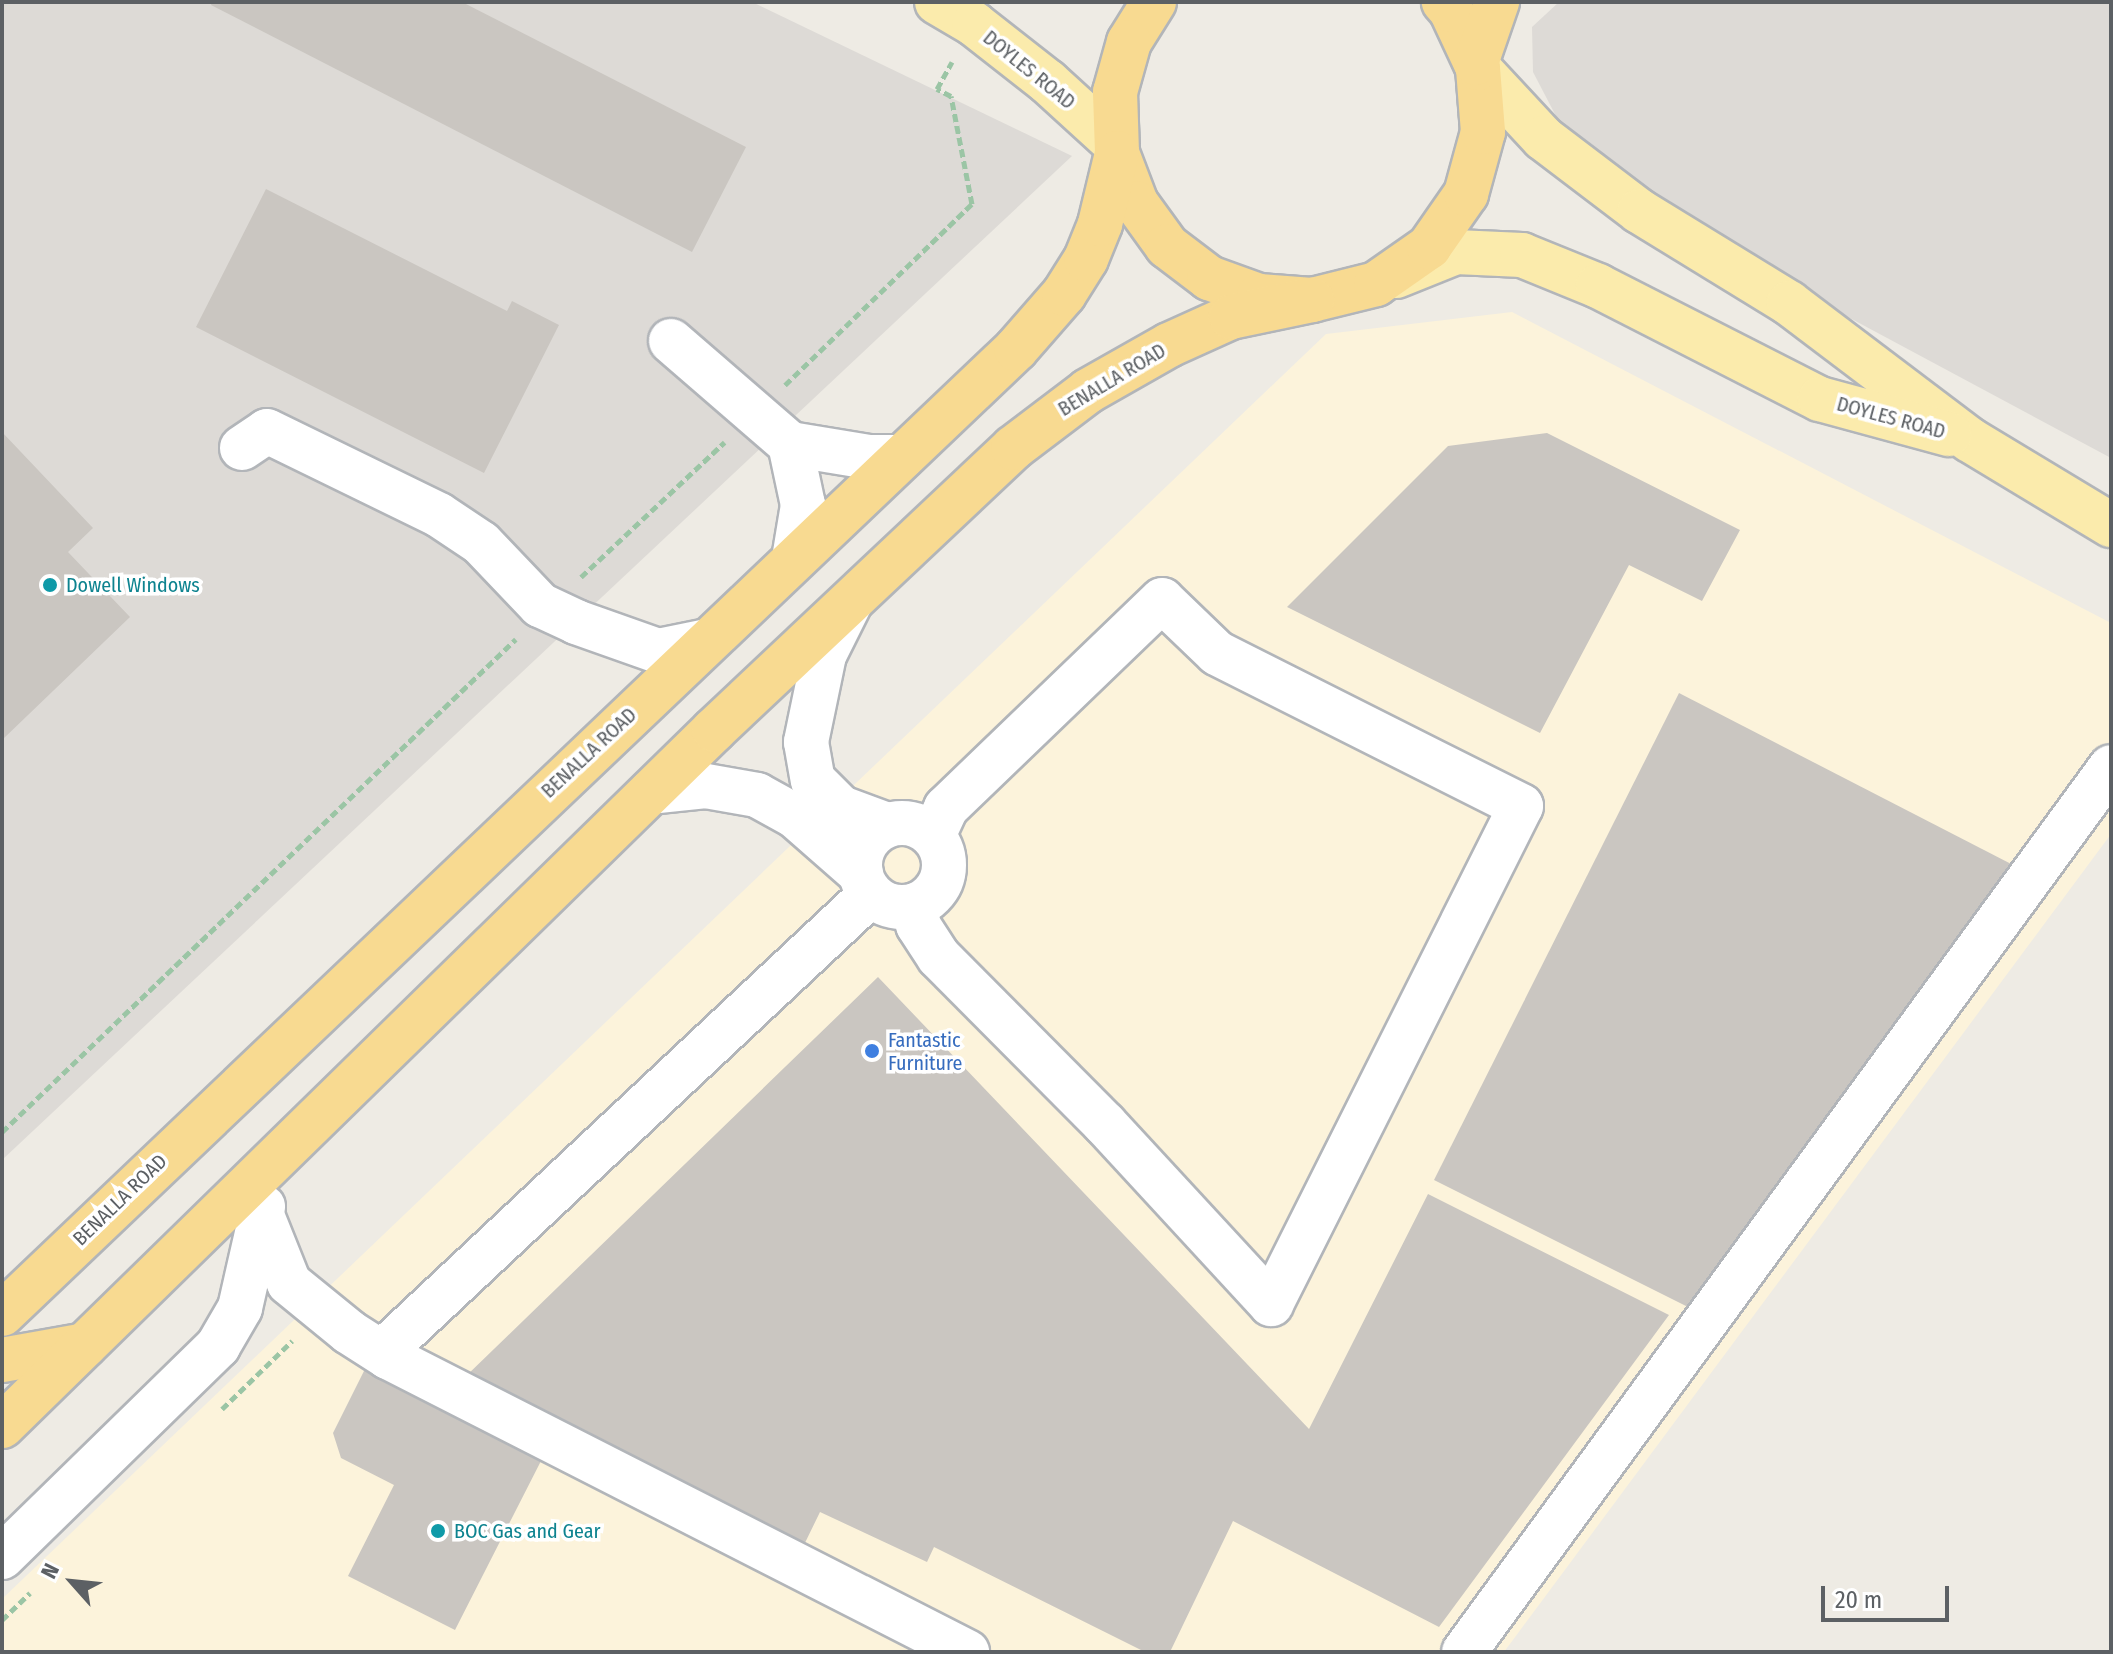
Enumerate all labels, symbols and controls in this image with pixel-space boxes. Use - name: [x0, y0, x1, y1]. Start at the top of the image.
- street label: DOYLES ROAD: [978, 26, 1080, 114]
- street label: BENALLA ROAD: [1054, 339, 1170, 421]
- street label: DOYLES ROAD: [1834, 392, 1948, 444]
- place label: Dowell Windows: [66, 573, 200, 597]
- marker: Dowell Windows: [41, 576, 59, 594]
- street label: BENALLA ROAD: [537, 703, 641, 803]
- place label: Fantastic Furniture: [888, 1028, 962, 1075]
- marker: Fantastic Furniture: [863, 1042, 881, 1060]
- street label: BENALLA ROAD: [68, 1149, 172, 1251]
- place label: BOC Gas and Gear: [454, 1519, 600, 1543]
- marker: BOC Gas and Gear: [429, 1522, 447, 1540]
- north arrow: [32, 1542, 112, 1622]
- text: N: [35, 1559, 65, 1583]
- scale bar: [1825, 1570, 1953, 1620]
- text: 20 m: [1835, 1586, 1882, 1614]

